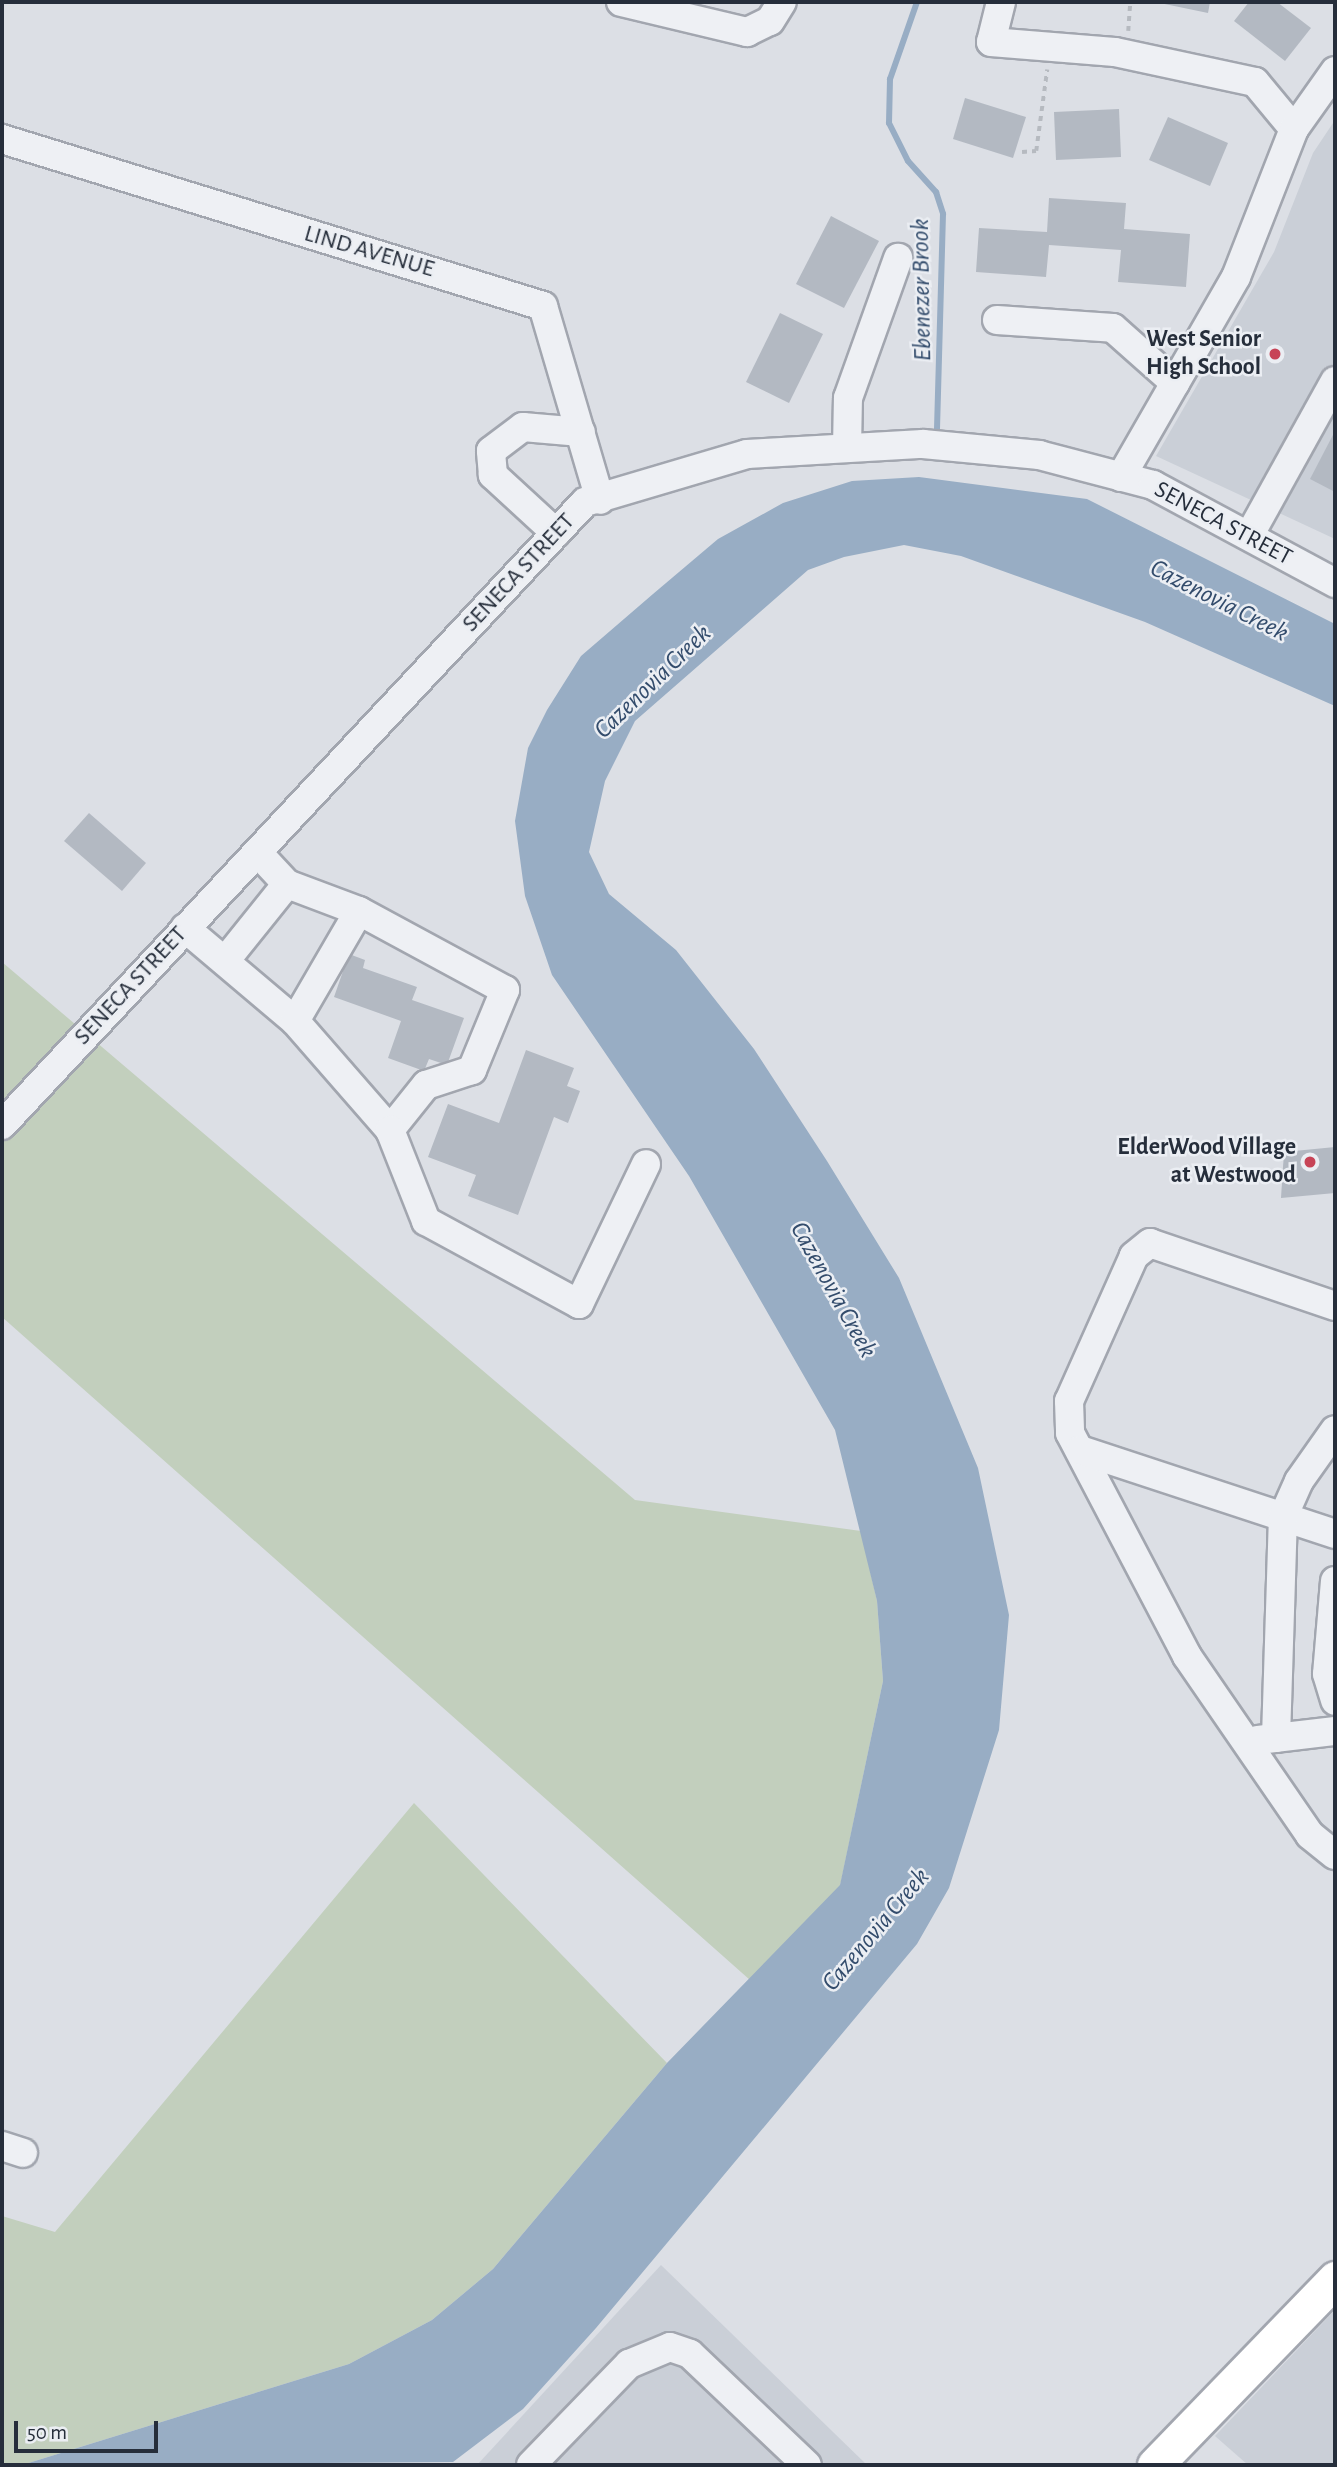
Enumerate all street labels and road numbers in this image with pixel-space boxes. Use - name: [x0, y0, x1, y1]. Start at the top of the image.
- street label: LIND AVENUE: [301, 220, 437, 284]
- street label: SENECA STREET: [1149, 476, 1297, 572]
- street label: SENECA STREET: [457, 508, 581, 638]
- street label: SENECA STREET: [69, 921, 193, 1051]

